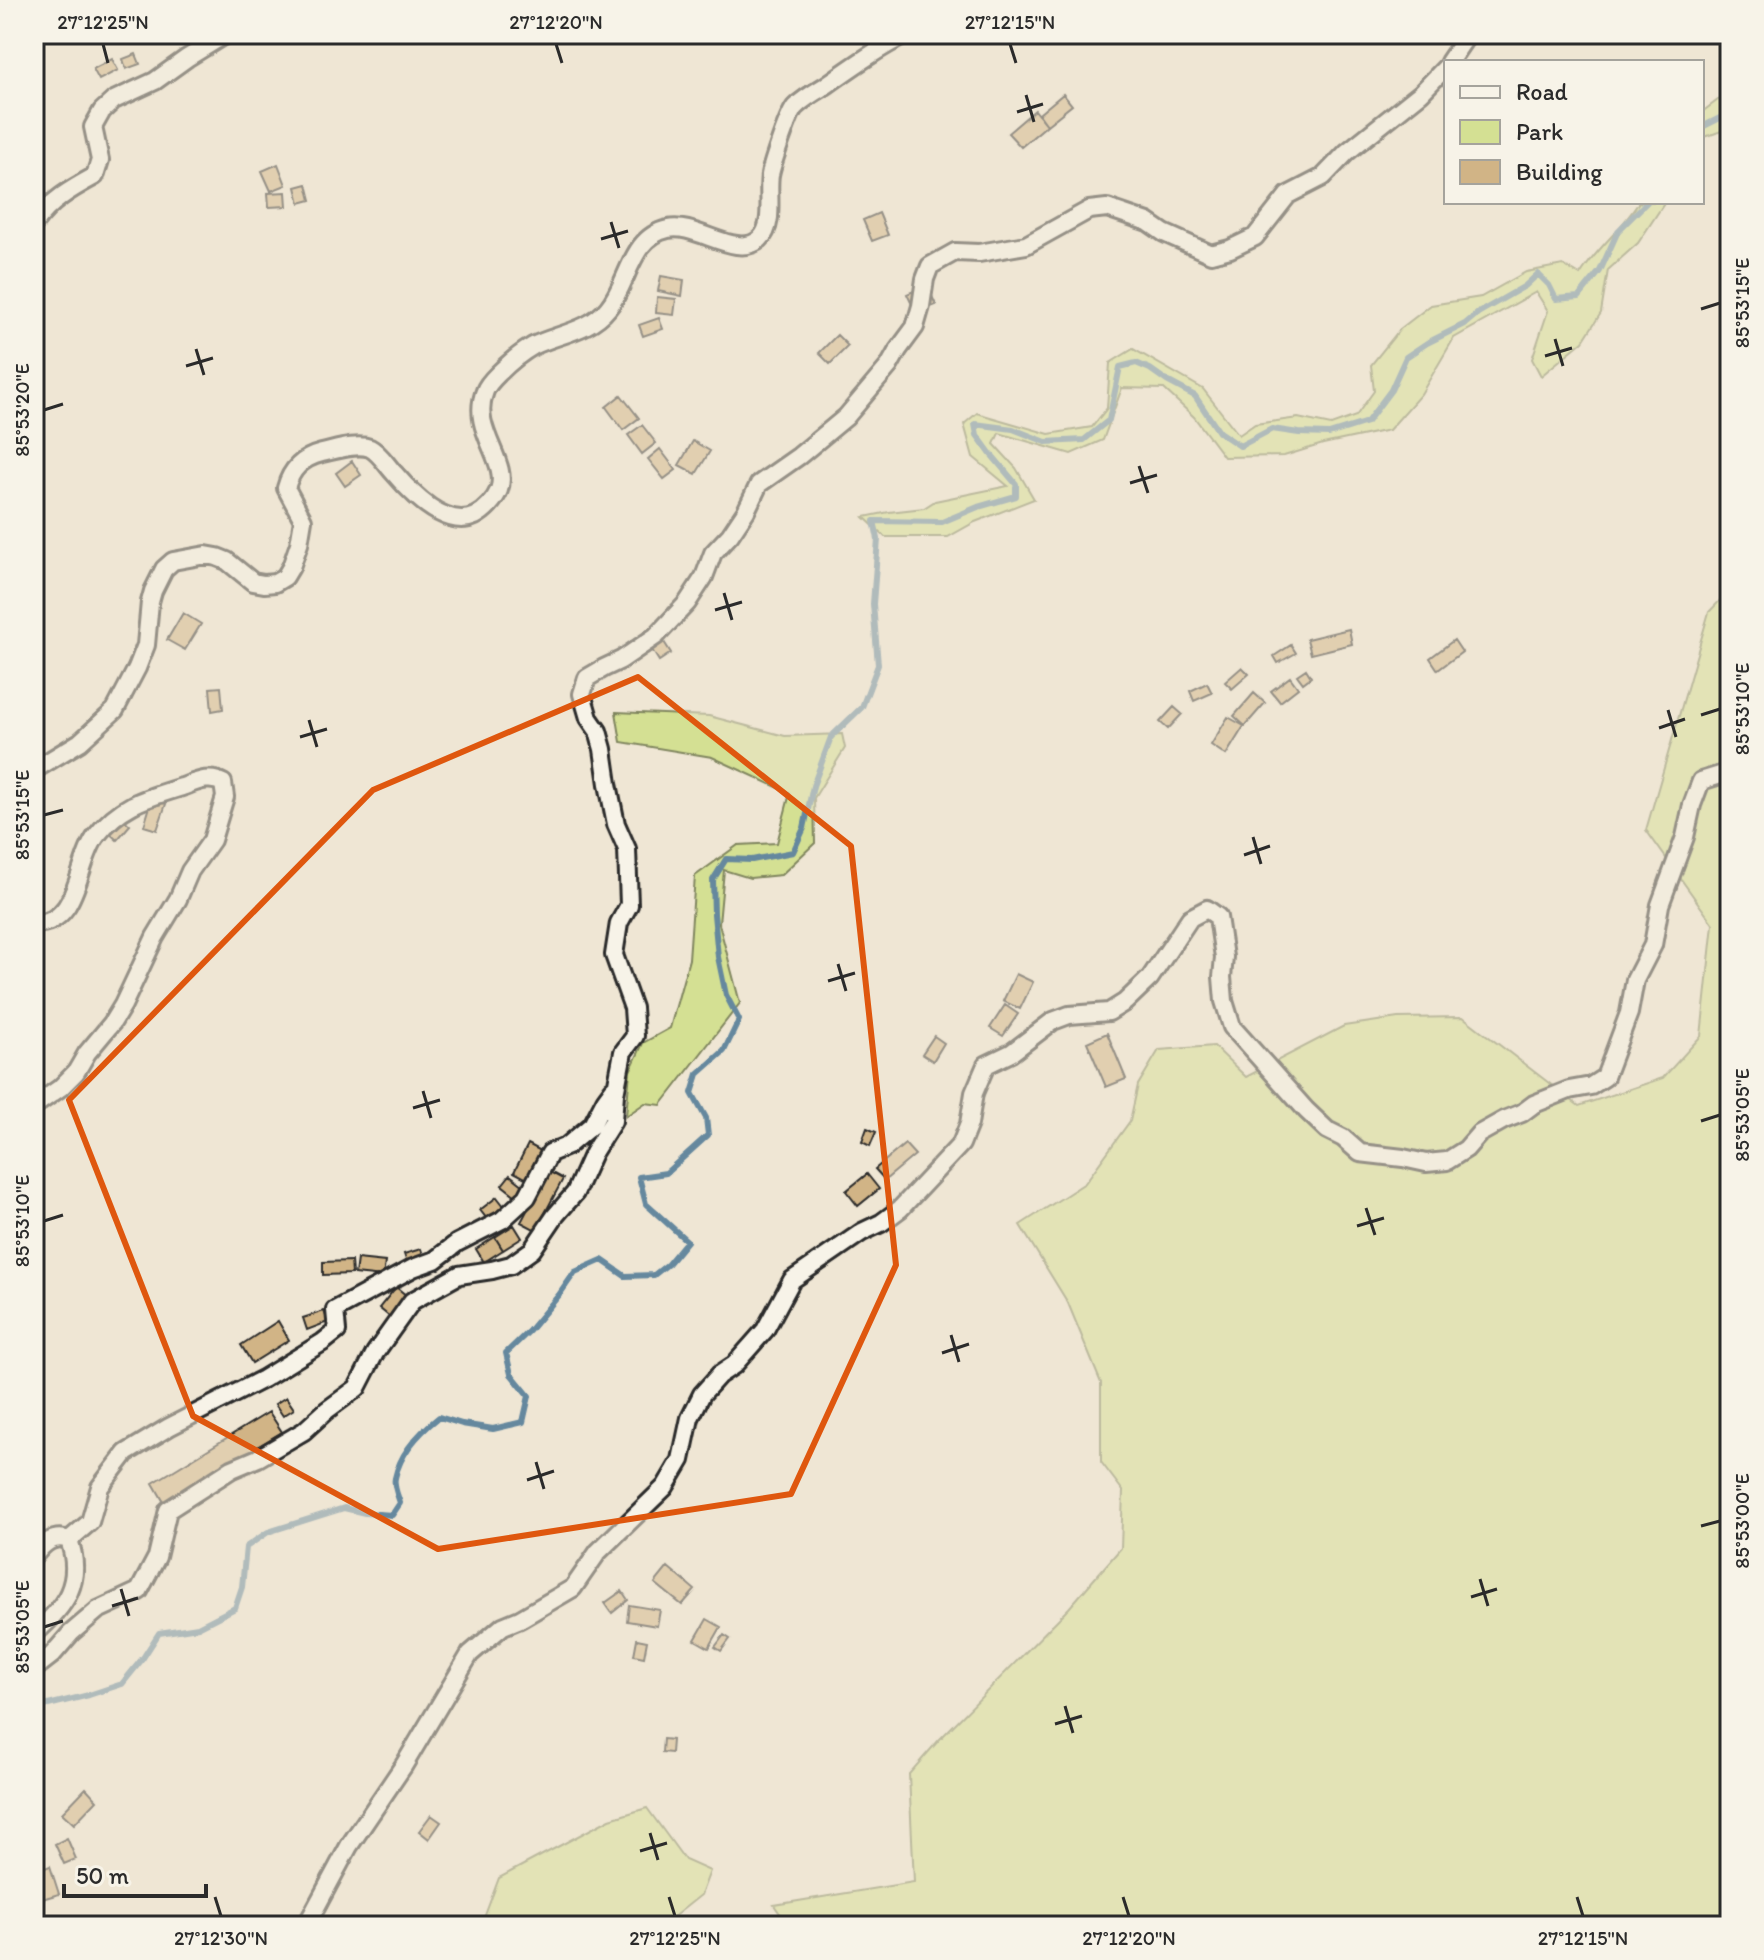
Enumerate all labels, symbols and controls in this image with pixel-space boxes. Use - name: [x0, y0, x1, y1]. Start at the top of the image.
- text: 27°12'25"N: [57, 10, 149, 34]
- text: 27°12'20"N: [509, 10, 603, 34]
- text: 27°12'15"N: [965, 10, 1055, 34]
- legend: [1444, 60, 1704, 204]
- text: Road: [1516, 77, 1568, 106]
- text: Park: [1516, 117, 1563, 146]
- text: Building: [1516, 157, 1603, 186]
- text: 85°53'15"E: [1730, 258, 1754, 348]
- text: 85°53'20"E: [10, 363, 34, 457]
- text: 85°53'10"E: [1730, 663, 1754, 755]
- text: 85°53'15"E: [10, 770, 34, 860]
- text: 85°53'05"E: [1730, 1068, 1754, 1162]
- text: 85°53'10"E: [10, 1175, 34, 1267]
- text: 85°53'00"E: [1730, 1473, 1754, 1569]
- text: 85°53'05"E: [10, 1580, 34, 1674]
- scale bar: [64, 1848, 206, 1898]
- text: 50 m: [76, 1861, 129, 1890]
- text: 27°12'30"N: [174, 1926, 268, 1950]
- text: 27°12'25"N: [629, 1926, 721, 1950]
- text: 27°12'20"N: [1082, 1926, 1176, 1950]
- text: 27°12'15"N: [1538, 1926, 1628, 1950]

